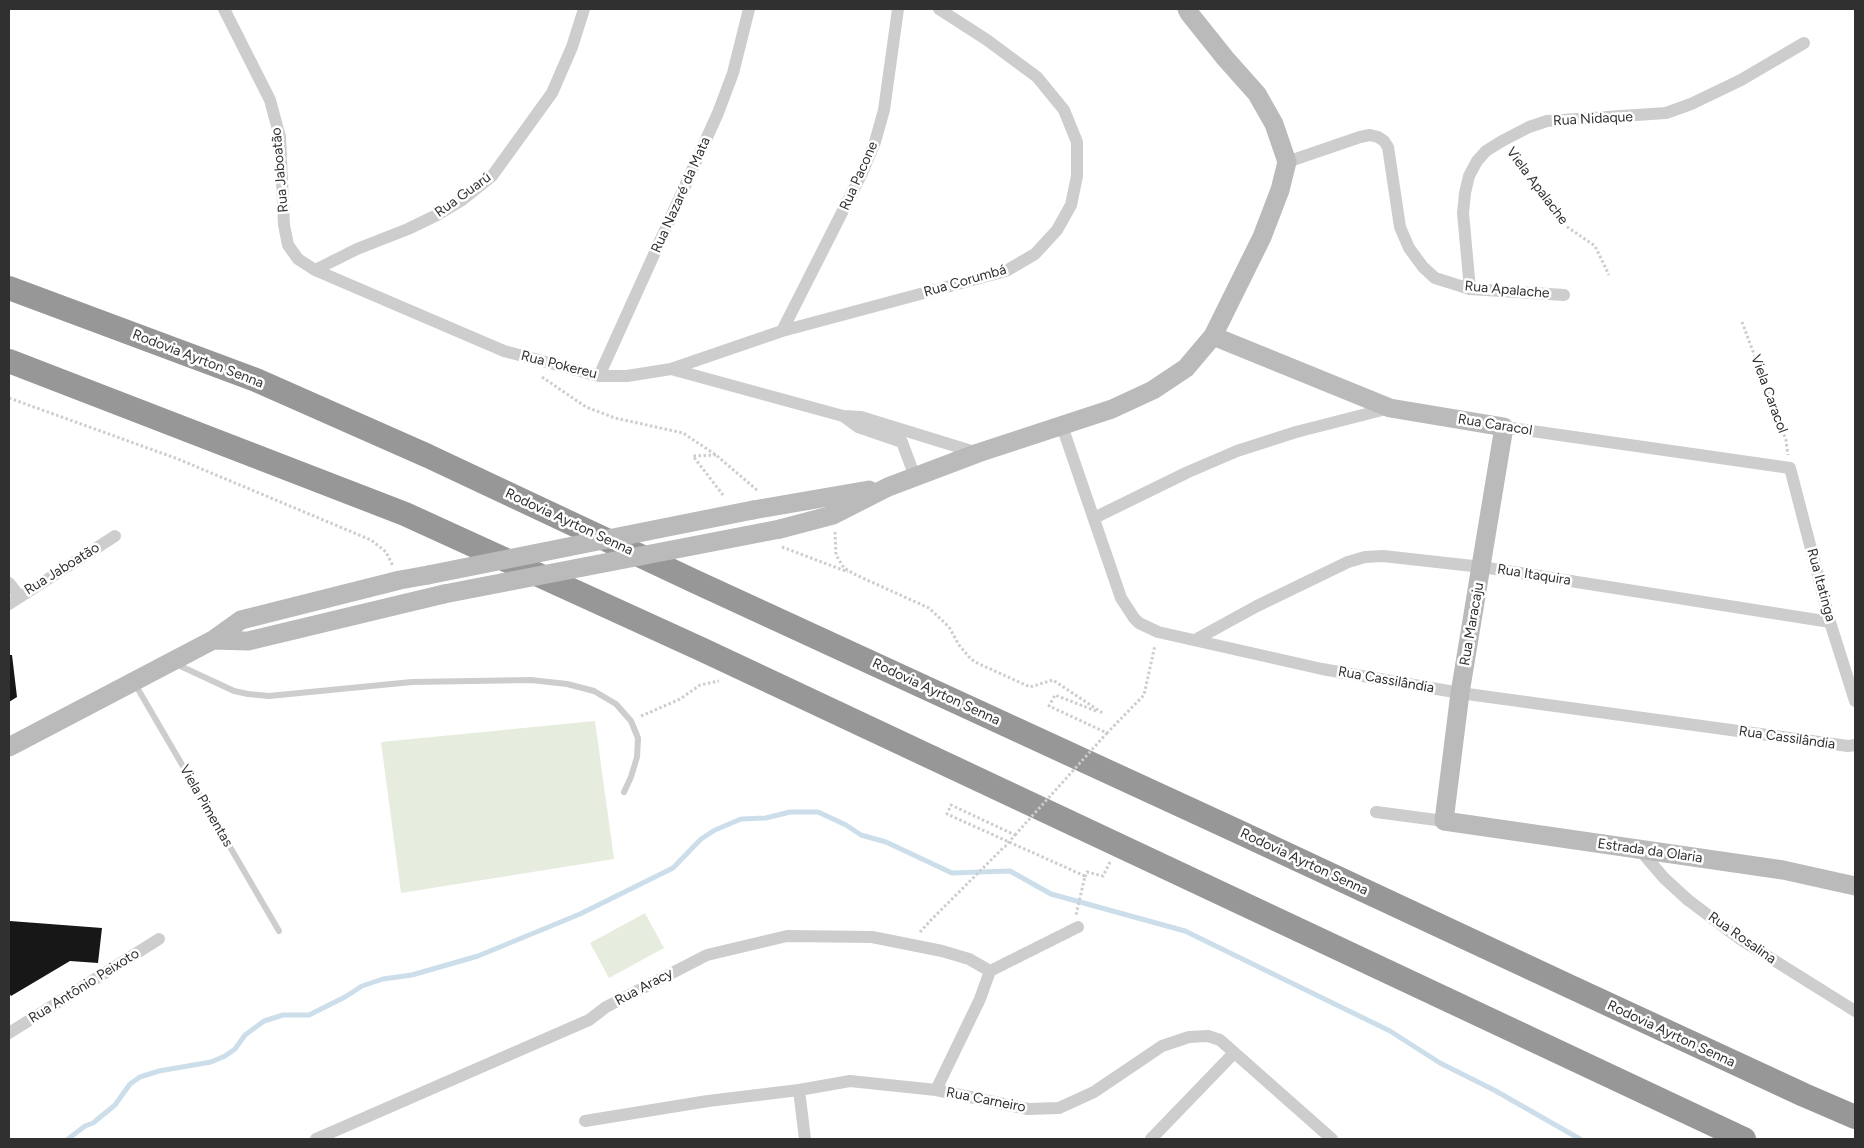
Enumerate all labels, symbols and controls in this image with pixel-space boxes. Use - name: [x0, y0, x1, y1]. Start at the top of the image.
- street label: Rua Nidaque: [1553, 109, 1633, 129]
- street label: Rua Jaboatão: [268, 127, 292, 213]
- street label: Rua Nazaré da Mata: [648, 134, 714, 256]
- street label: Rua Pacone: [836, 139, 882, 213]
- street label: Viela Apalache: [1502, 144, 1572, 228]
- street label: Rua Guarú: [432, 169, 494, 221]
- street label: Rua Corumbá: [922, 261, 1008, 301]
- street label: Rua Apalache: [1464, 278, 1550, 302]
- street label: Rodovia Ayrton Senna: [130, 326, 266, 392]
- street label: Rua Pokereu: [519, 347, 599, 383]
- street label: Viela Caracol: [1747, 353, 1791, 435]
- street label: Rua Caracol: [1457, 411, 1533, 439]
- street label: Rodovia Ayrton Senna: [502, 485, 636, 559]
- street label: Rua Jaboatão: [21, 539, 103, 599]
- street label: Rua Itatinga: [1803, 547, 1839, 623]
- street label: Rua Itaquira: [1496, 561, 1572, 589]
- street label: Rua Maracaju: [1456, 581, 1488, 667]
- street label: Rodovia Ayrton Senna: [869, 655, 1003, 729]
- street label: Rua Cassilândia: [1337, 663, 1435, 697]
- street label: Rua Cassilândia: [1738, 723, 1836, 753]
- street label: Viela Pimentas: [176, 762, 236, 850]
- street label: Rodovia Ayrton Senna: [1237, 825, 1371, 899]
- street label: Estrada da Olaria: [1596, 835, 1704, 867]
- street label: Rua Rosalina: [1705, 908, 1779, 968]
- street label: Rua Antônio Peixoto: [26, 945, 142, 1027]
- street label: Rua Aracy: [612, 965, 676, 1009]
- street label: Rodovia Ayrton Senna: [1604, 997, 1738, 1071]
- street label: Rua Carneiro: [945, 1084, 1027, 1116]

